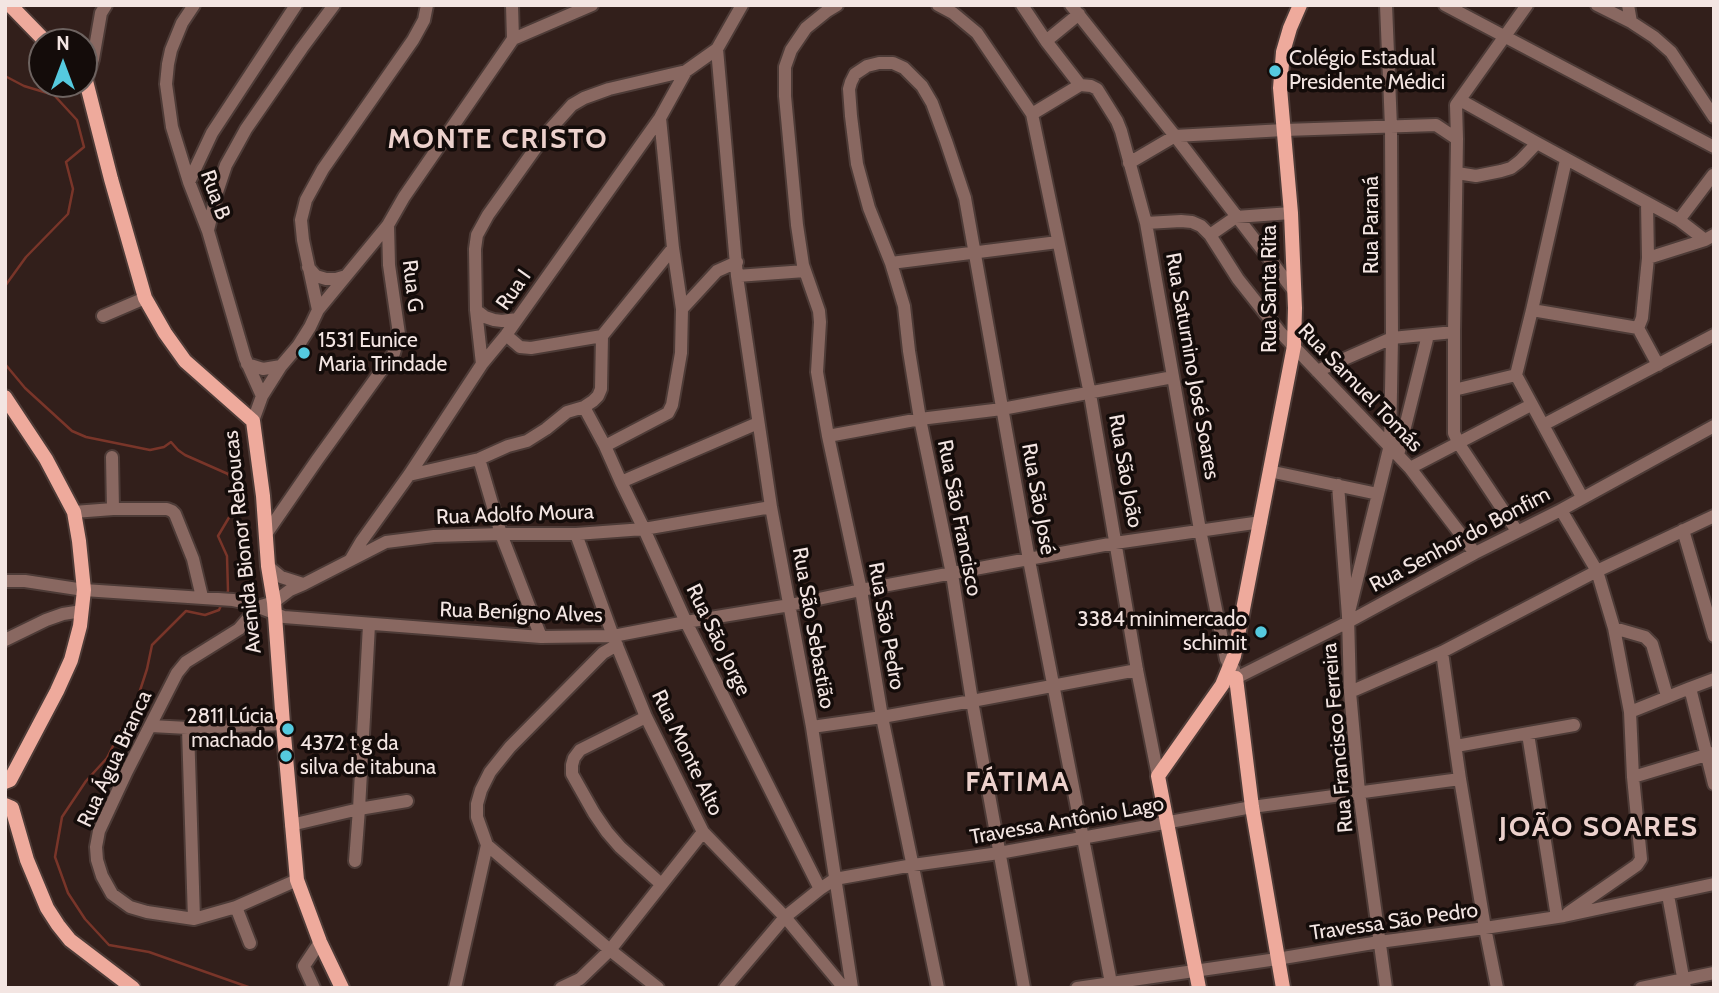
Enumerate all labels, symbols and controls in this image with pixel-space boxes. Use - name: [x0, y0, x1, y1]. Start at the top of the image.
- north arrow: [28, 28, 98, 98]
- text: N: [56, 32, 70, 55]
- place label: Colégio Estadual Presidente Médici: [1289, 46, 1445, 96]
- marker: Colégio Estadual Presidente Médici: [1267, 63, 1283, 79]
- district label: MONTE CRISTO: [389, 123, 607, 157]
- street label: Rua B: [194, 167, 236, 223]
- street label: Rua Paraná: [1359, 176, 1385, 274]
- street label: Rua Santa Rita: [1257, 225, 1283, 353]
- street label: Rua Saturnino José Soares: [1160, 251, 1224, 481]
- street label: Rua G: [396, 258, 428, 314]
- street label: Rua I: [491, 265, 537, 315]
- street label: Rua Samuel Tomás: [1292, 319, 1428, 457]
- place label: 1531 Eunice Maria Trindade: [318, 328, 447, 378]
- marker: 1531 Eunice Maria Trindade: [296, 345, 312, 361]
- street label: Rua São João: [1103, 412, 1147, 530]
- street label: Avenida Bionor Reboucas: [219, 429, 267, 655]
- street label: Rua São Francisco: [931, 438, 987, 598]
- street label: Rua São José: [1016, 441, 1060, 557]
- street label: Rua Senhor do Bonfim: [1365, 482, 1555, 598]
- street label: Rua Adolfo Moura: [436, 500, 594, 530]
- street label: Rua São Sebastião: [786, 545, 840, 711]
- street label: Rua São Pedro: [862, 560, 910, 692]
- street label: Rua São Jorge: [680, 580, 756, 700]
- street label: Rua Benígno Alves: [439, 598, 603, 628]
- place label: 3384 minimercado schimit: [1077, 607, 1247, 657]
- marker: 3384 minimercado schimit: [1253, 624, 1269, 640]
- street label: Rua Francisco Ferreira: [1317, 642, 1359, 834]
- street label: Rua Monte Alto: [646, 686, 728, 820]
- street label: Rua Água Branca: [72, 687, 158, 831]
- place label: 2811 Lúcia machado: [186, 704, 274, 754]
- marker: 2811 Lúcia machado: [280, 721, 296, 737]
- place label: 4372 t g da silva de itabuna: [300, 731, 436, 781]
- marker: 4372 t g da silva de itabuna: [278, 748, 294, 764]
- district label: FÁTIMA: [966, 766, 1070, 800]
- street label: Travessa Antônio Lago: [968, 792, 1166, 850]
- district label: JOÃO SOARES: [1500, 811, 1698, 845]
- street label: Travessa São Pedro: [1308, 898, 1480, 946]

